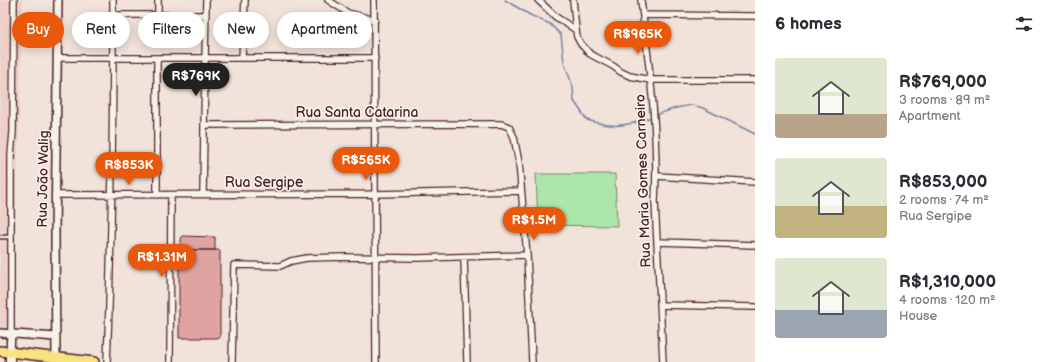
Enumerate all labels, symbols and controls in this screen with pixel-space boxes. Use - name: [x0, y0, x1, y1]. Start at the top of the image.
- chip: Buy: [12, 12, 64, 48]
- chip: Rent: [72, 12, 130, 48]
- chip: Filters: [138, 12, 205, 48]
- chip: New: [213, 12, 269, 48]
- chip: Apartment: [277, 12, 372, 48]
- icon: filters: [1013, 13, 1035, 35]
- text: 6 homes: [775, 14, 842, 34]
- pin: R$965K: [605, 21, 671, 55]
- text: R$965K: [613, 26, 663, 42]
- pin: R$769K: [163, 63, 229, 97]
- text: R$769K: [172, 68, 220, 84]
- text: R$769,000: [899, 72, 987, 92]
- icon: home: [807, 74, 855, 122]
- text: 3 rooms · 89 m²: [899, 92, 990, 108]
- street label: Rua Maria Gomes Carneiro: [631, 94, 655, 268]
- street label: Rua Santa Catarina: [296, 104, 419, 121]
- text: Apartment: [899, 108, 960, 124]
- street label: Rua João Walig: [34, 130, 52, 228]
- pin: R$565K: [333, 147, 399, 181]
- pin: R$853K: [96, 152, 162, 186]
- text: R$565K: [341, 152, 391, 168]
- text: R$853K: [104, 157, 154, 173]
- text: R$853,000: [899, 172, 987, 192]
- street label: Rua Sergipe: [225, 174, 303, 191]
- icon: home: [807, 174, 855, 222]
- text: 2 rooms · 74 m²: [899, 192, 989, 208]
- pin: R$1.5M: [501, 207, 567, 241]
- text: Rua Sergipe: [899, 208, 972, 224]
- text: R$1.5M: [512, 212, 556, 228]
- pin: R$1.31M: [125, 244, 199, 278]
- text: R$1.31M: [137, 249, 187, 265]
- text: R$1,310,000: [899, 272, 996, 292]
- icon: home: [807, 274, 855, 322]
- text: 4 rooms · 120 m²: [899, 292, 996, 308]
- text: House: [899, 308, 937, 324]

